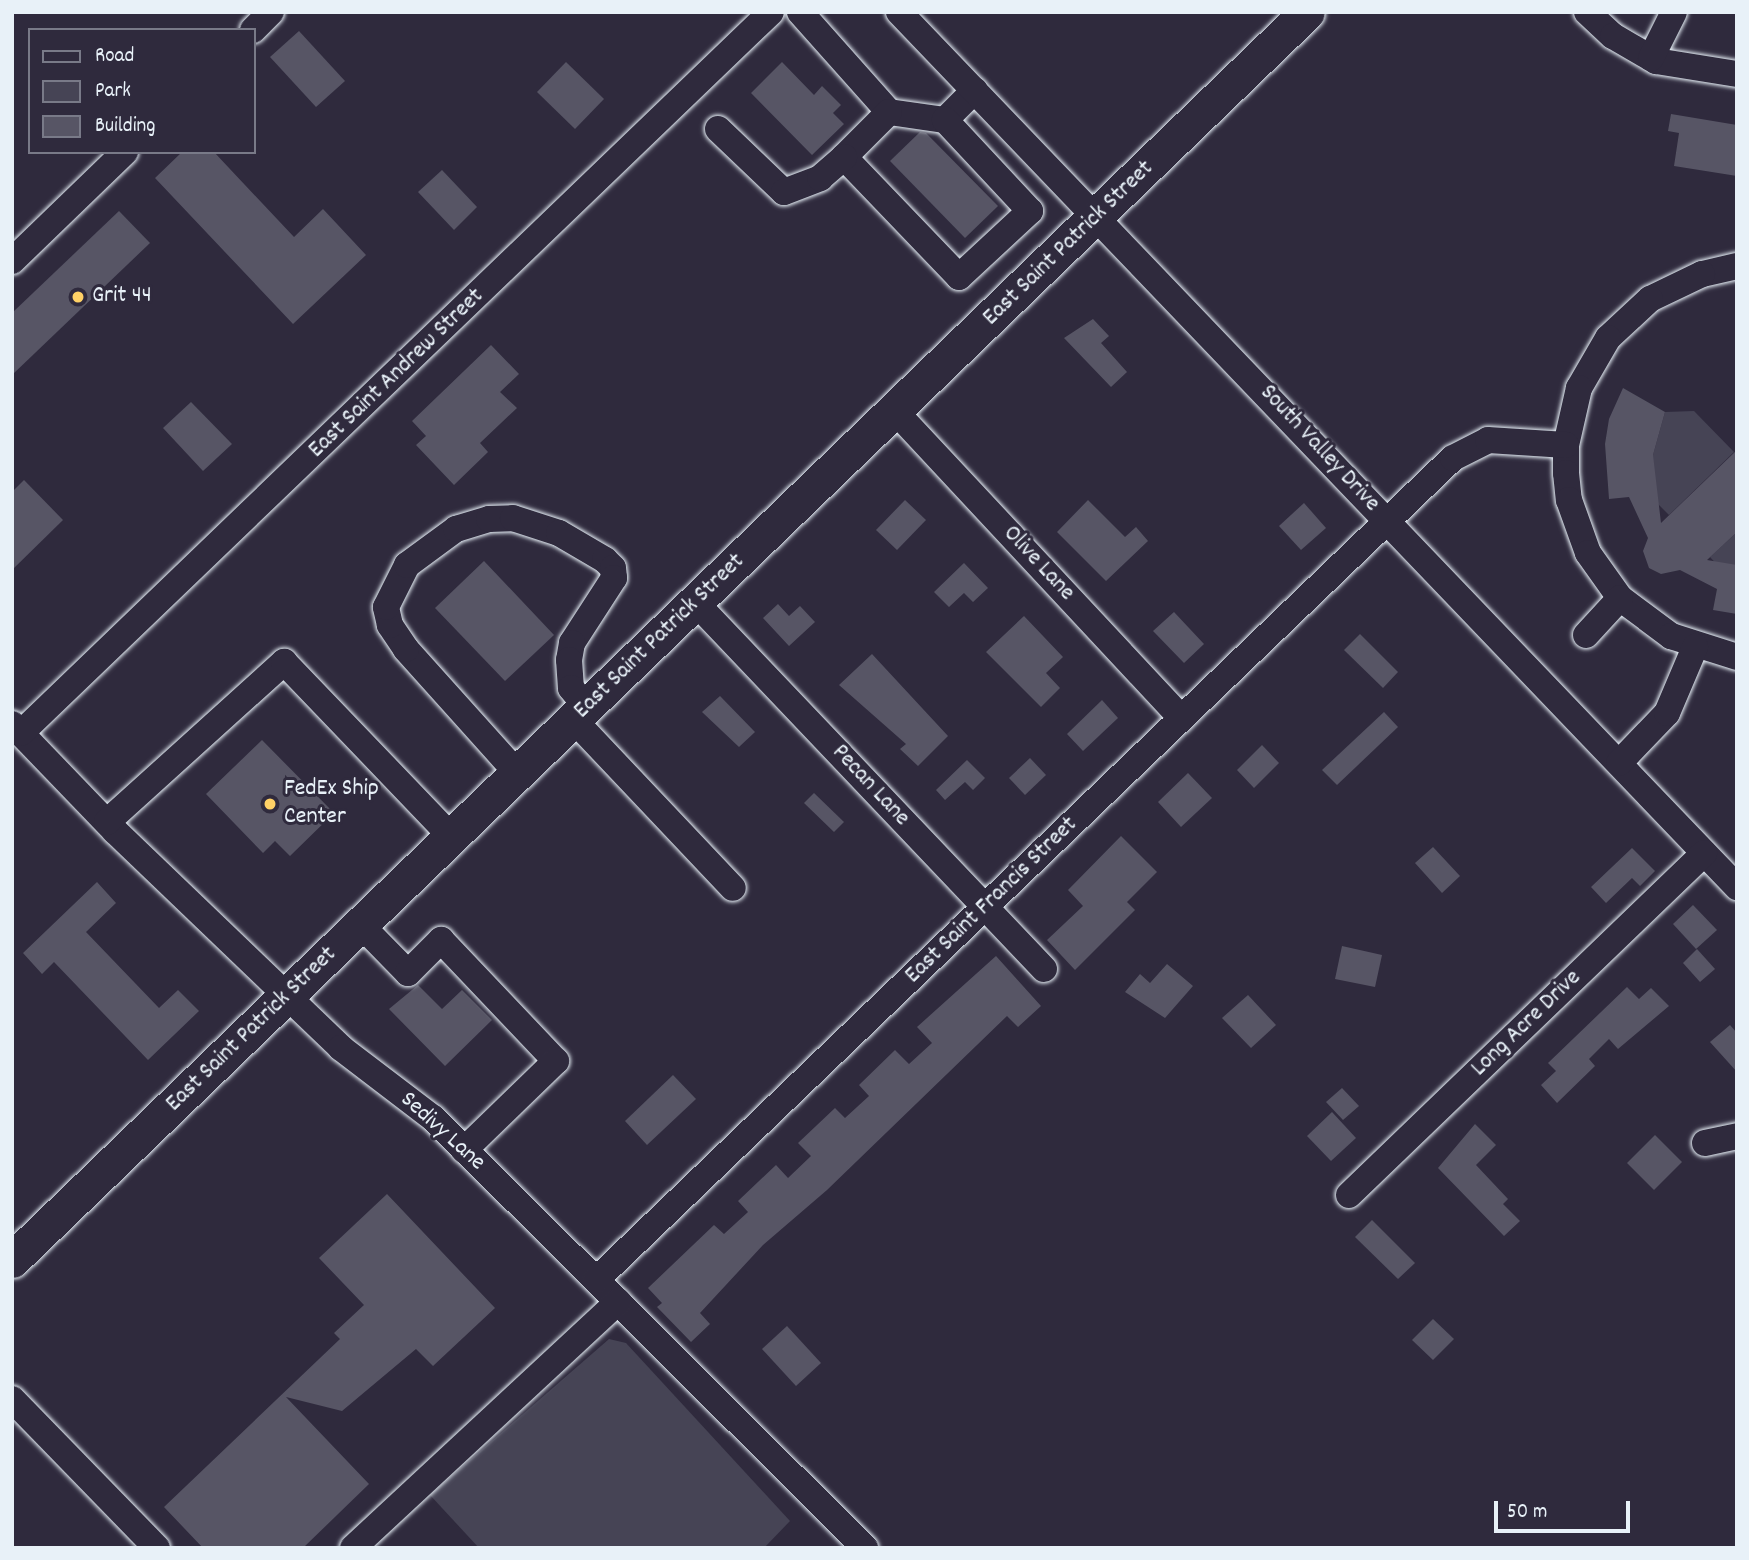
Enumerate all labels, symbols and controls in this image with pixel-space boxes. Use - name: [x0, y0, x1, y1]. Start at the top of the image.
- legend: [28, 28, 256, 154]
- text: Road: [95, 42, 134, 72]
- text: Park: [95, 77, 131, 107]
- text: Building: [95, 112, 155, 142]
- street label: East Saint Patrick Street: [978, 155, 1160, 333]
- place label: Grit 44: [92, 283, 152, 311]
- street label: East Saint Andrew Street: [303, 283, 491, 465]
- marker: Grit 44: [70, 289, 86, 305]
- street label: South Valley Drive: [1253, 380, 1385, 518]
- street label: Olive Lane: [996, 520, 1080, 608]
- street label: East Saint Patrick Street: [569, 548, 751, 726]
- street label: Pecan Lane: [825, 739, 915, 833]
- place label: FedEx Ship Center: [284, 776, 379, 832]
- marker: FedEx Ship Center: [262, 796, 278, 812]
- street label: East Saint Francis Street: [900, 811, 1084, 991]
- street label: East Saint Patrick Street: [161, 941, 343, 1119]
- street label: Long Acre Drive: [1466, 964, 1588, 1084]
- street label: Sedivy Lane: [393, 1086, 491, 1178]
- scale bar: [1497, 1486, 1634, 1530]
- text: 50 m: [1507, 1498, 1547, 1528]

